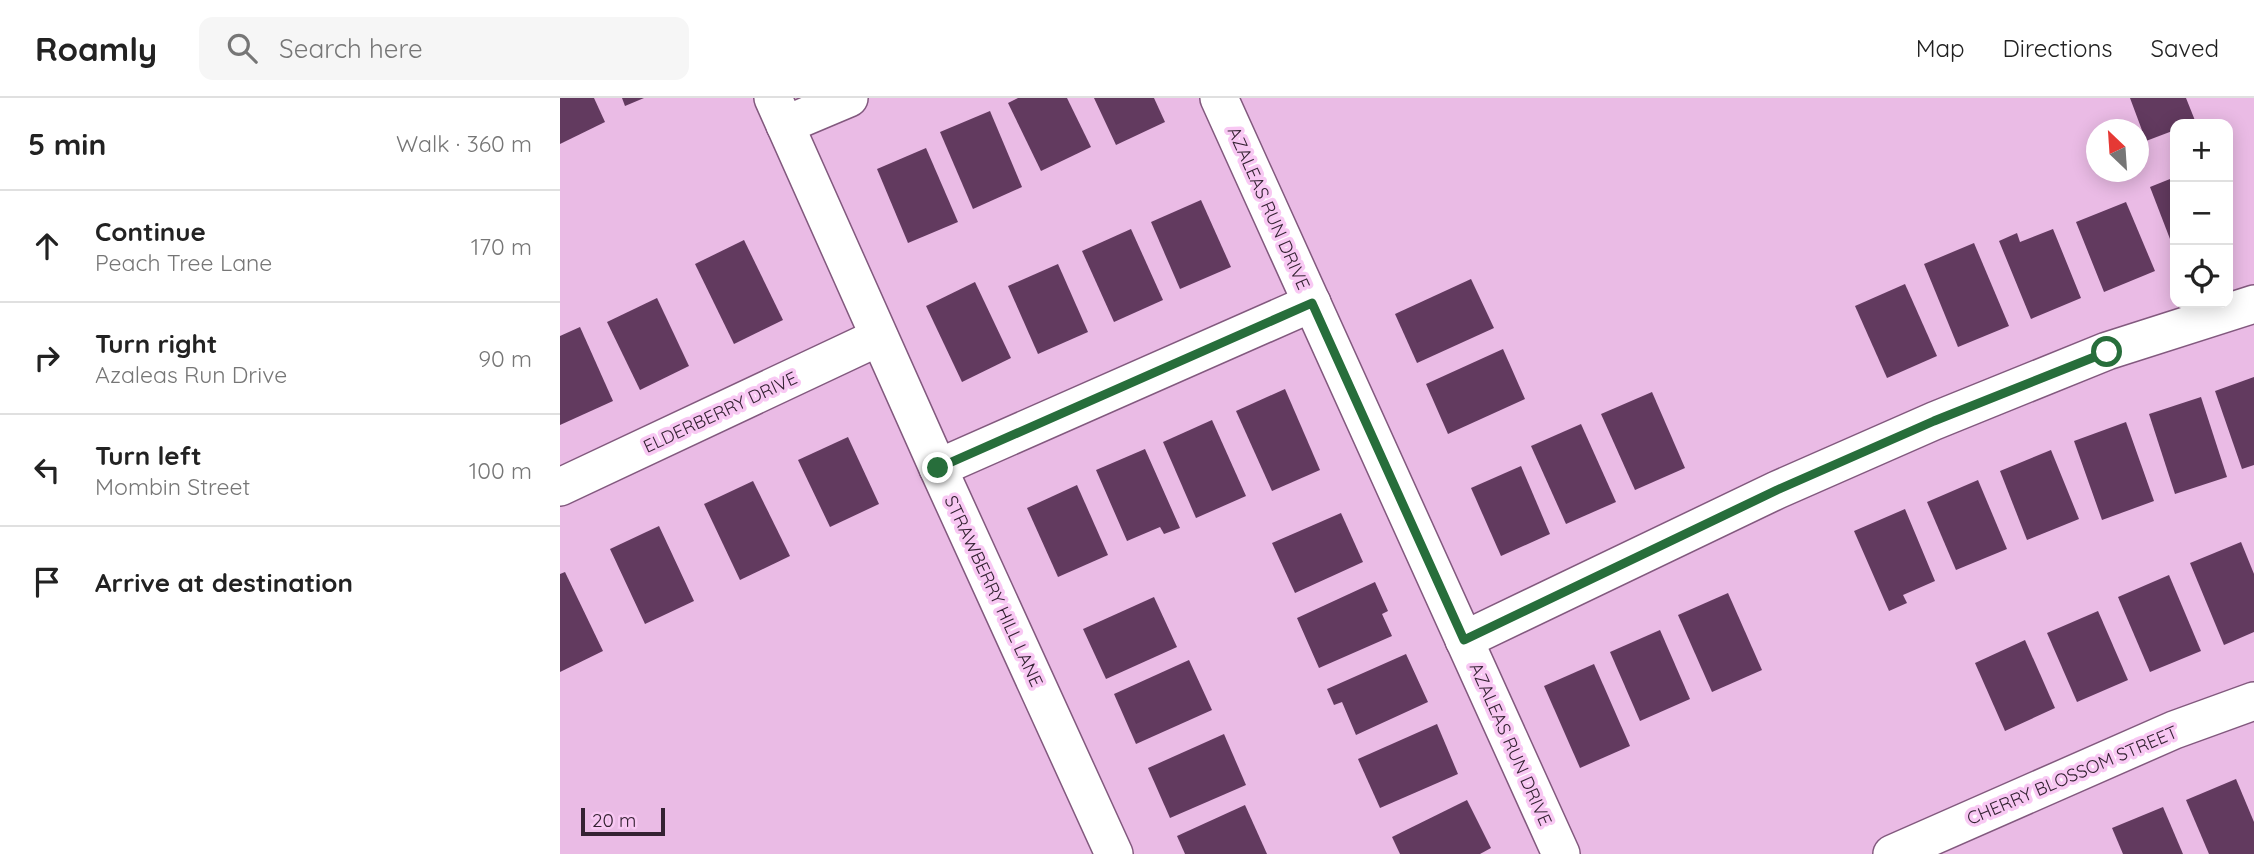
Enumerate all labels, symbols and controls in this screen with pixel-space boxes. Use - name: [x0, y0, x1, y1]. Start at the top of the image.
- search box: [199, 17, 689, 80]
- text: Roamly: [35, 28, 157, 69]
- icon: search: [223, 29, 261, 67]
- text: Search here: [279, 32, 423, 65]
- text: Map: [1916, 33, 1965, 63]
- text: Directions: [2003, 33, 2113, 63]
- text: Saved: [2151, 33, 2219, 63]
- north arrow: [2086, 119, 2149, 182]
- map controls: [2170, 119, 2233, 308]
- button: +: [2170, 119, 2233, 182]
- street label: AZALEAS RUN DRIVE: [1223, 123, 1315, 293]
- text: 5 min: [28, 125, 106, 163]
- text: Walk · 360 m: [396, 129, 532, 158]
- button: −: [2170, 182, 2233, 245]
- text: Continue: [95, 215, 206, 248]
- icon: ahead: [28, 227, 66, 265]
- text: 170 m: [471, 232, 532, 261]
- button: locate: [2170, 245, 2233, 308]
- text: Peach Tree Lane: [95, 248, 272, 277]
- text: Turn right: [95, 327, 217, 360]
- route start: [2091, 336, 2122, 367]
- icon: right: [28, 339, 66, 377]
- text: 90 m: [478, 344, 532, 373]
- text: Azaleas Run Drive: [95, 360, 287, 389]
- street label: ELDERBERRY DRIVE: [639, 366, 801, 458]
- text: Turn left: [95, 439, 202, 472]
- icon: left: [28, 451, 66, 489]
- route end: [922, 452, 953, 483]
- text: 100 m: [469, 456, 532, 485]
- text: Mombin Street: [95, 472, 250, 501]
- street label: STRAWBERRY HILL LANE: [940, 492, 1048, 690]
- icon: arrive: [28, 563, 66, 601]
- text: Arrive at destination: [95, 566, 353, 599]
- street label: AZALEAS RUN DRIVE: [1465, 659, 1557, 829]
- street label: CHERRY BLOSSOM STREET: [1963, 720, 2181, 830]
- scale bar: [581, 805, 665, 837]
- text: 20 m: [592, 808, 636, 832]

